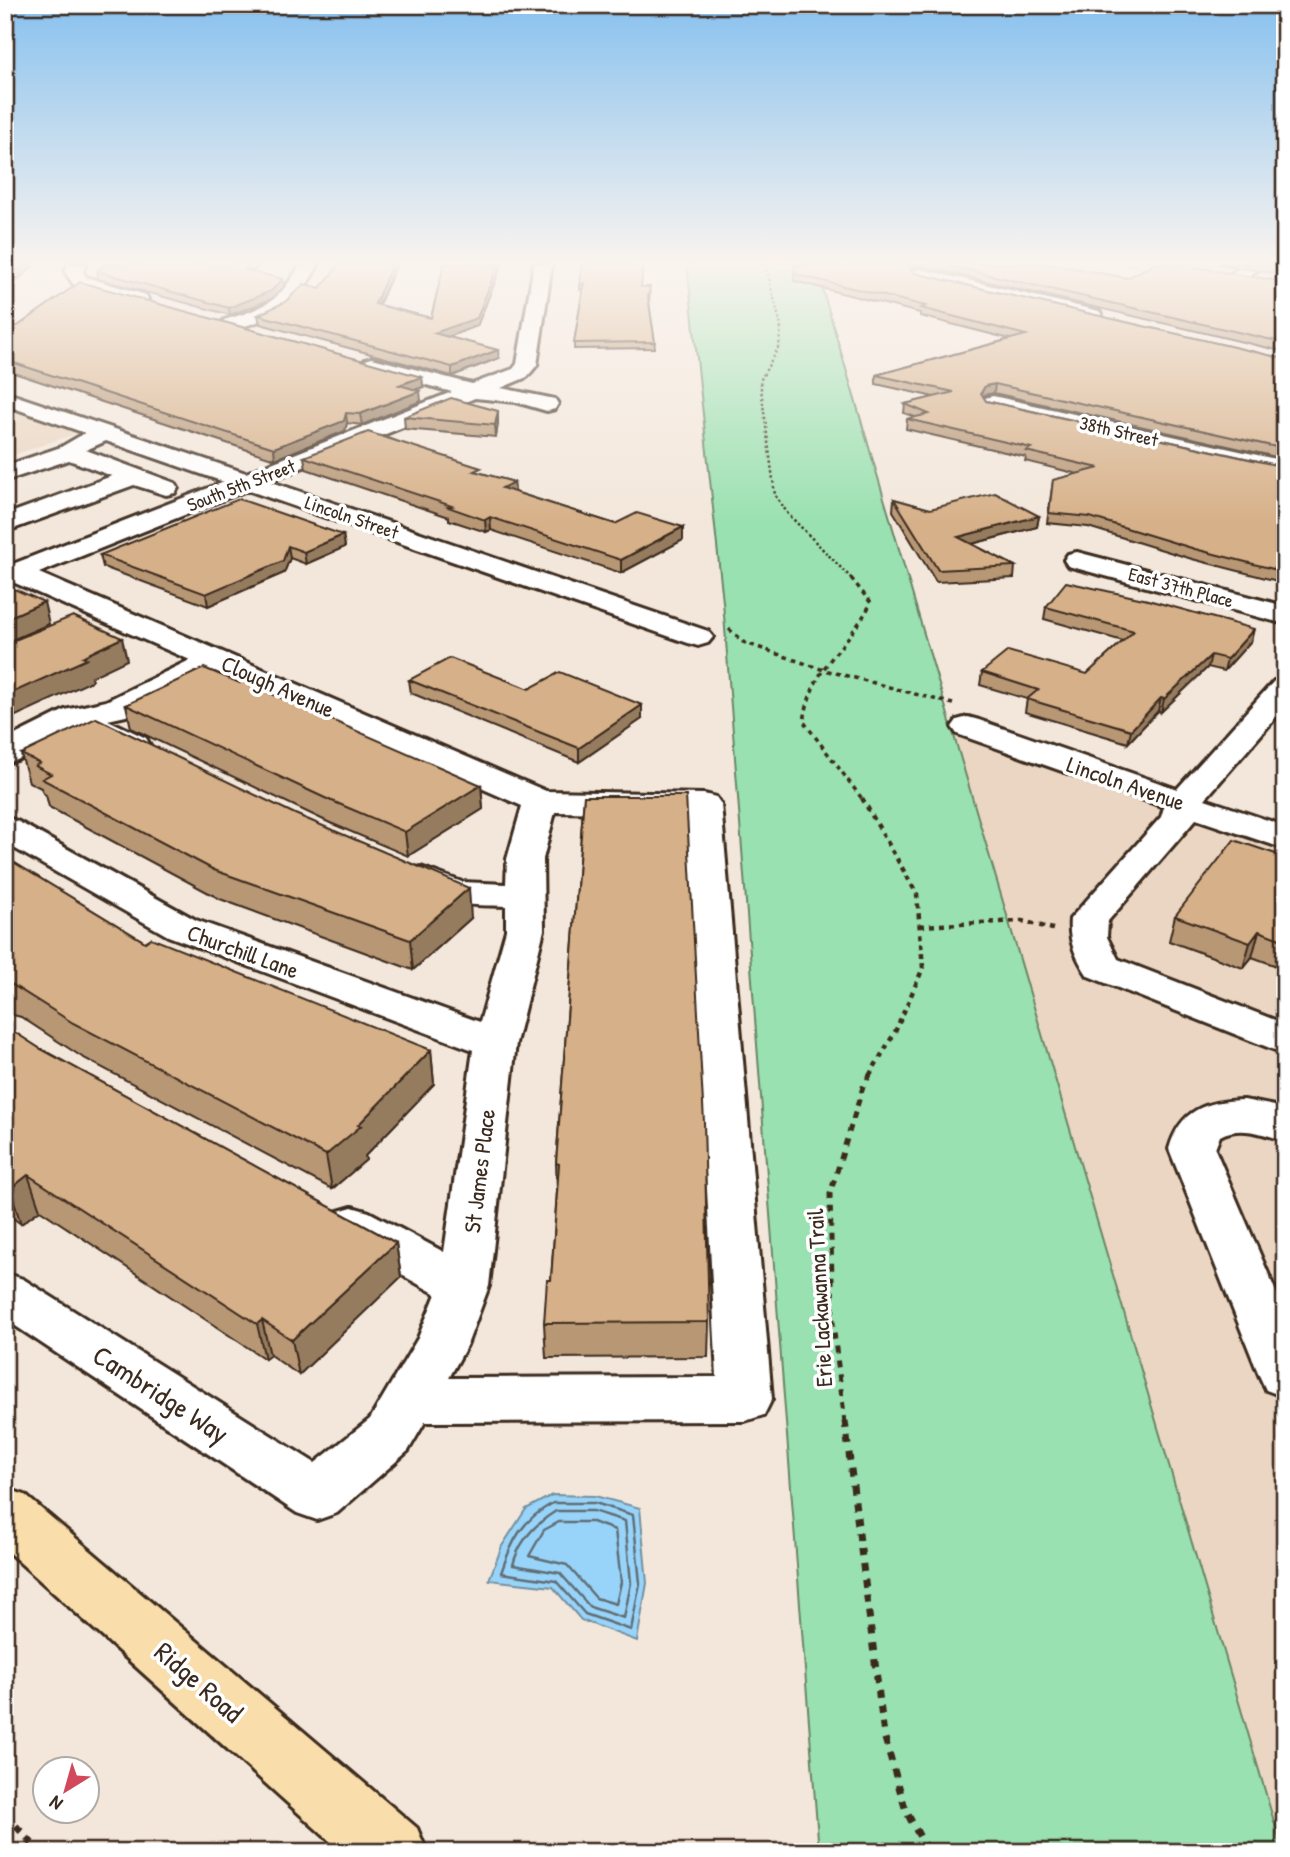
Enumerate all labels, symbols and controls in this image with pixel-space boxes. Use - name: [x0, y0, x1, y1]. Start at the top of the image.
- street label: 38th Street: [1077, 409, 1161, 453]
- street label: South 5th Street: [183, 452, 299, 518]
- street label: Lincoln Street: [302, 489, 403, 545]
- street label: East 37th Place: [1126, 561, 1237, 614]
- street label: Clough Avenue: [217, 647, 339, 725]
- street label: Lincoln Avenue: [1063, 748, 1189, 818]
- street label: Churchill Lane: [183, 917, 303, 985]
- street label: St James Place: [456, 1107, 502, 1235]
- street label: Erie Lackawanna Trail: [799, 1207, 839, 1388]
- street label: Cambridge Way: [86, 1336, 236, 1452]
- street label: Ridge Road: [147, 1633, 251, 1731]
- north arrow: [32, 1756, 102, 1826]
- text: N: [44, 1790, 68, 1817]

